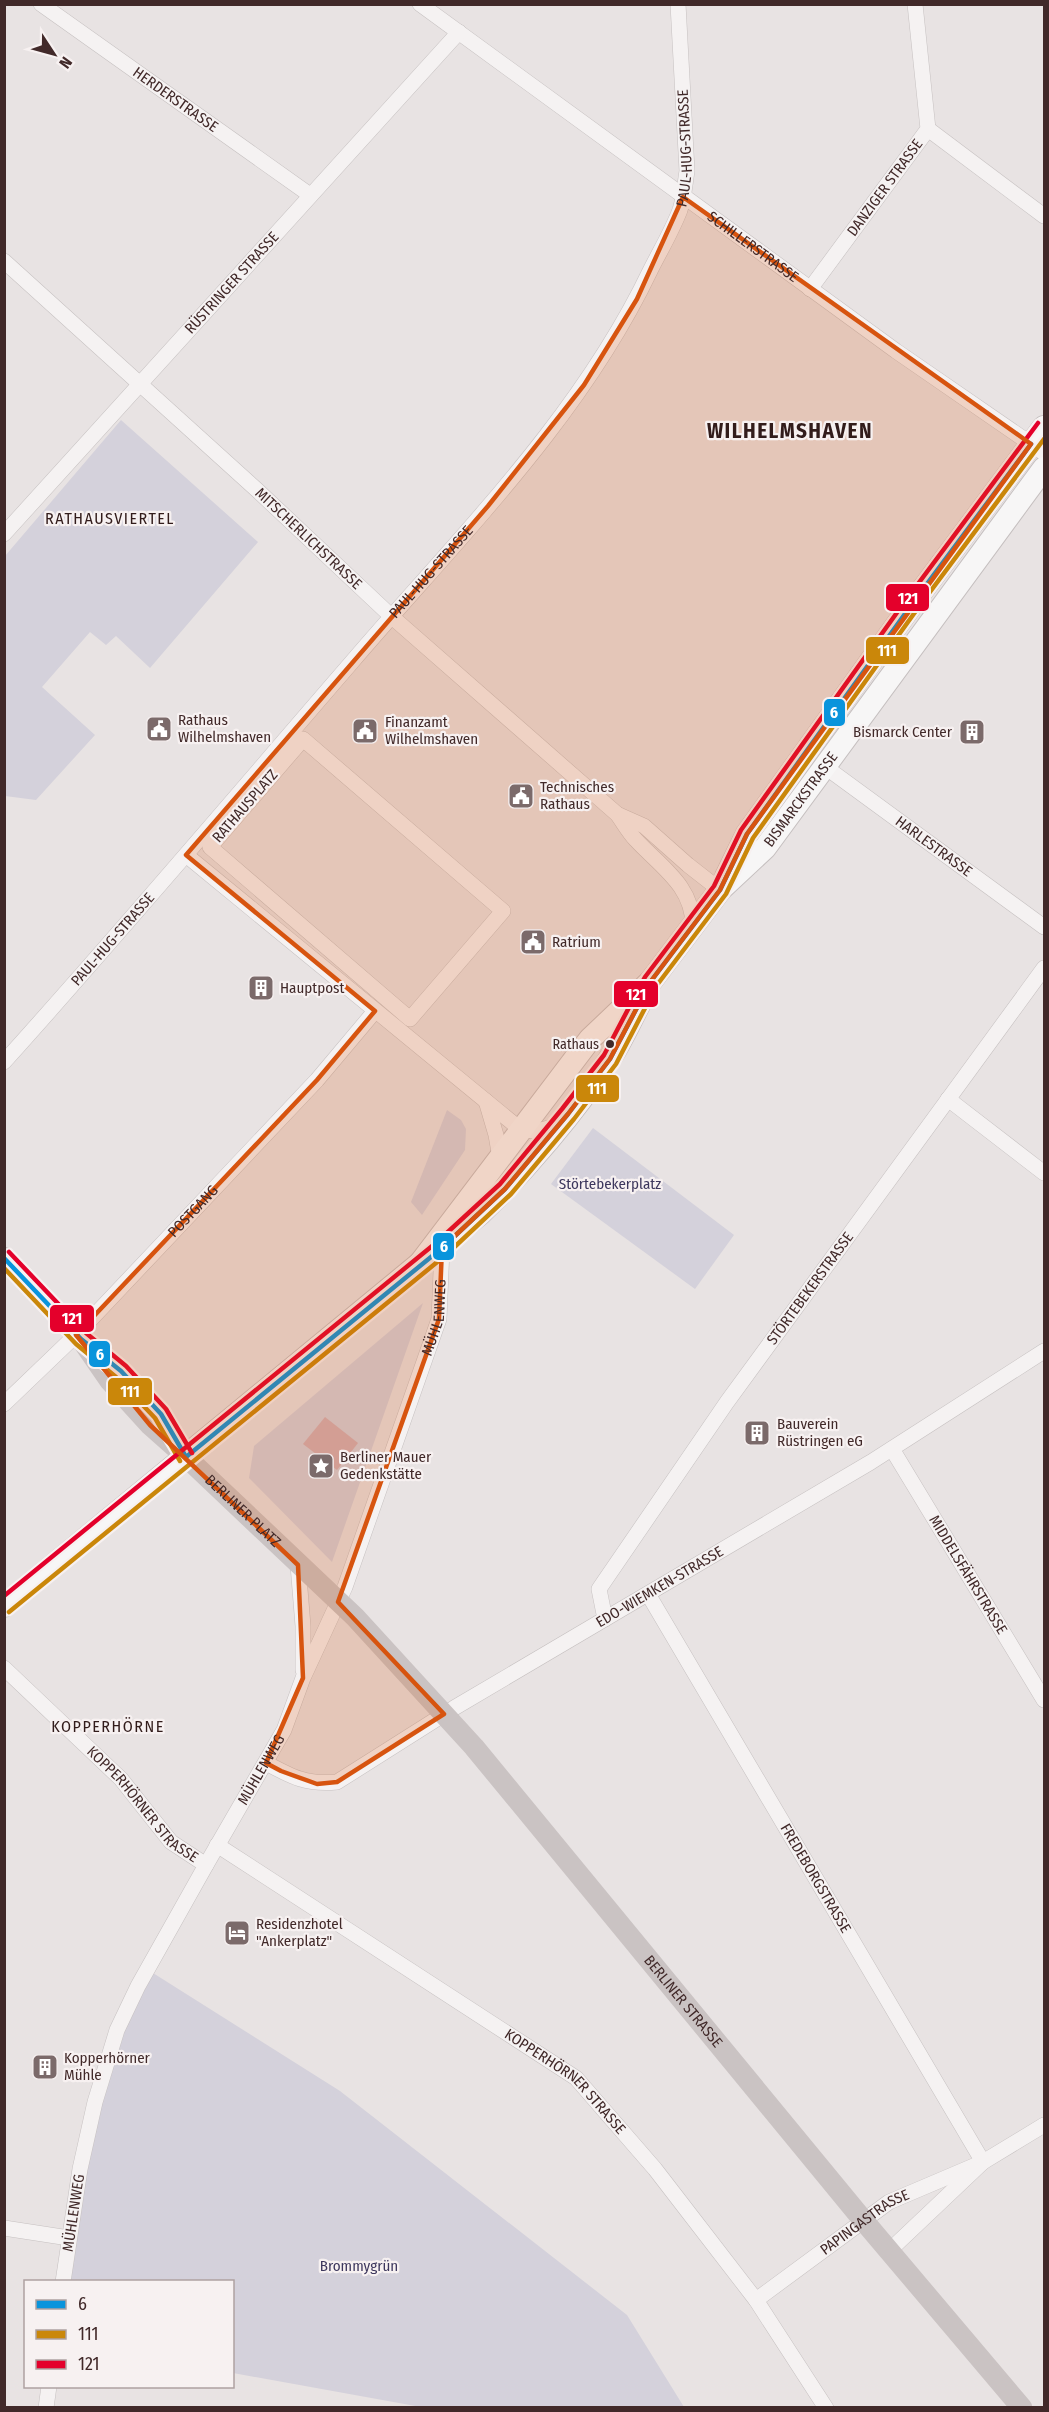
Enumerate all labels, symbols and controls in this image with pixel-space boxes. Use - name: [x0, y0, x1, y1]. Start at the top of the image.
- north arrow: [24, 24, 84, 84]
- text: N: [55, 53, 76, 72]
- street label: HERDERSTRASSE: [130, 63, 222, 136]
- street label: PAUL-HUG-STRASSE: [672, 89, 696, 209]
- street label: DANZIGER STRASSE: [843, 136, 926, 240]
- street label: SCHILLERSTRASSE: [704, 207, 802, 286]
- street label: RÜSTRINGER STRASSE: [181, 228, 282, 338]
- district label: WILHELMSHAVEN: [707, 418, 873, 444]
- street label: MITSCHERLICHSTRASSE: [251, 484, 366, 593]
- district label: RATHAUSVIERTEL: [45, 509, 175, 528]
- street label: PAUL-HUG-STRASSE: [385, 522, 477, 622]
- line badge: 121: [885, 583, 930, 612]
- text: 121: [898, 589, 918, 608]
- line badge: 111: [865, 636, 910, 665]
- text: 111: [877, 641, 897, 660]
- line badge: 6: [823, 698, 846, 727]
- text: 6: [830, 703, 838, 722]
- place label: Rathaus Wilhelmshaven: [178, 711, 271, 746]
- place label: Finanzamt Wilhelmshaven: [385, 713, 478, 748]
- public building icon: Rathaus Wilhelmshaven: [144, 714, 174, 744]
- public building icon: Finanzamt Wilhelmshaven: [350, 716, 380, 746]
- building icon: Bismarck Center: [957, 717, 987, 747]
- place label: Bismarck Center: [853, 723, 953, 741]
- street label: BISMARCKSTRASSE: [760, 748, 841, 850]
- street label: RATHAUSPLATZ: [208, 766, 282, 846]
- place label: Technisches Rathaus: [540, 778, 614, 813]
- public building icon: Technisches Rathaus: [506, 781, 536, 811]
- street label: HARLESTRASSE: [892, 812, 976, 880]
- street label: PAUL-HUG-STRASSE: [67, 889, 158, 989]
- public building icon: Ratrium: [518, 927, 548, 957]
- place label: Ratrium: [552, 933, 601, 951]
- building icon: Hauptpost: [246, 973, 276, 1003]
- place label: Hauptpost: [280, 979, 344, 997]
- line badge: 121: [613, 980, 659, 1008]
- text: 121: [626, 985, 646, 1004]
- place label: Rathaus: [553, 1036, 599, 1053]
- marker: Rathaus: [604, 1038, 616, 1050]
- line badge: 111: [575, 1074, 620, 1103]
- text: 111: [587, 1079, 607, 1098]
- park label: Störtebekerplatz: [559, 1175, 661, 1193]
- street label: POSTGANG: [164, 1181, 222, 1241]
- street label: STÖRTEBEKERSTRASSE: [763, 1228, 857, 1348]
- line badge: 6: [432, 1232, 455, 1261]
- text: 6: [440, 1237, 448, 1256]
- street label: MÜHLENWEG: [418, 1279, 450, 1358]
- line badge: 121: [49, 1304, 95, 1333]
- text: 121: [62, 1309, 82, 1328]
- line badge: 6: [88, 1340, 111, 1368]
- text: 6: [96, 1345, 104, 1364]
- line badge: 111: [107, 1377, 153, 1406]
- text: 111: [120, 1382, 140, 1401]
- place label: Bauverein Rüstringen eG: [777, 1415, 863, 1450]
- building icon: Bauverein Rüstringen eG: [742, 1418, 772, 1448]
- place label: Berliner Mauer Gedenkstätte: [340, 1448, 432, 1483]
- place icon: Berliner Mauer Gedenkstätte: [306, 1451, 336, 1481]
- street label: BERLINER PLATZ: [201, 1471, 284, 1551]
- street label: MIDDELSFÄHRSTRASSE: [925, 1512, 1011, 1637]
- street label: EDO-WIEMKEN-STRASSE: [593, 1542, 726, 1631]
- district label: KOPPERHÖRNE: [51, 1717, 165, 1736]
- street label: MÜHLENWEG: [234, 1731, 288, 1808]
- street label: KOPPERHÖRNER STRASSE: [83, 1742, 202, 1866]
- street label: FREDEBORGSTRASSE: [776, 1820, 855, 1936]
- place label: Residenzhotel "Ankerplatz": [256, 1915, 343, 1950]
- hotel icon: Residenzhotel "Ankerplatz": [222, 1918, 252, 1948]
- street label: BERLINER STRASSE: [640, 1952, 726, 2051]
- street label: KOPPERHÖRNER STRASSE: [501, 2025, 630, 2138]
- place label: Kopperhörner Mühle: [64, 2049, 151, 2084]
- building icon: Kopperhörner Mühle: [30, 2052, 60, 2082]
- street label: MÜHLENWEG: [59, 2173, 88, 2253]
- street label: PAPINGASTRASSE: [817, 2186, 912, 2259]
- park label: Brommygrün: [320, 2257, 398, 2275]
- legend: [24, 2280, 234, 2388]
- text: 6: [78, 2293, 87, 2315]
- text: 111: [78, 2323, 99, 2345]
- text: 121: [78, 2353, 100, 2375]

